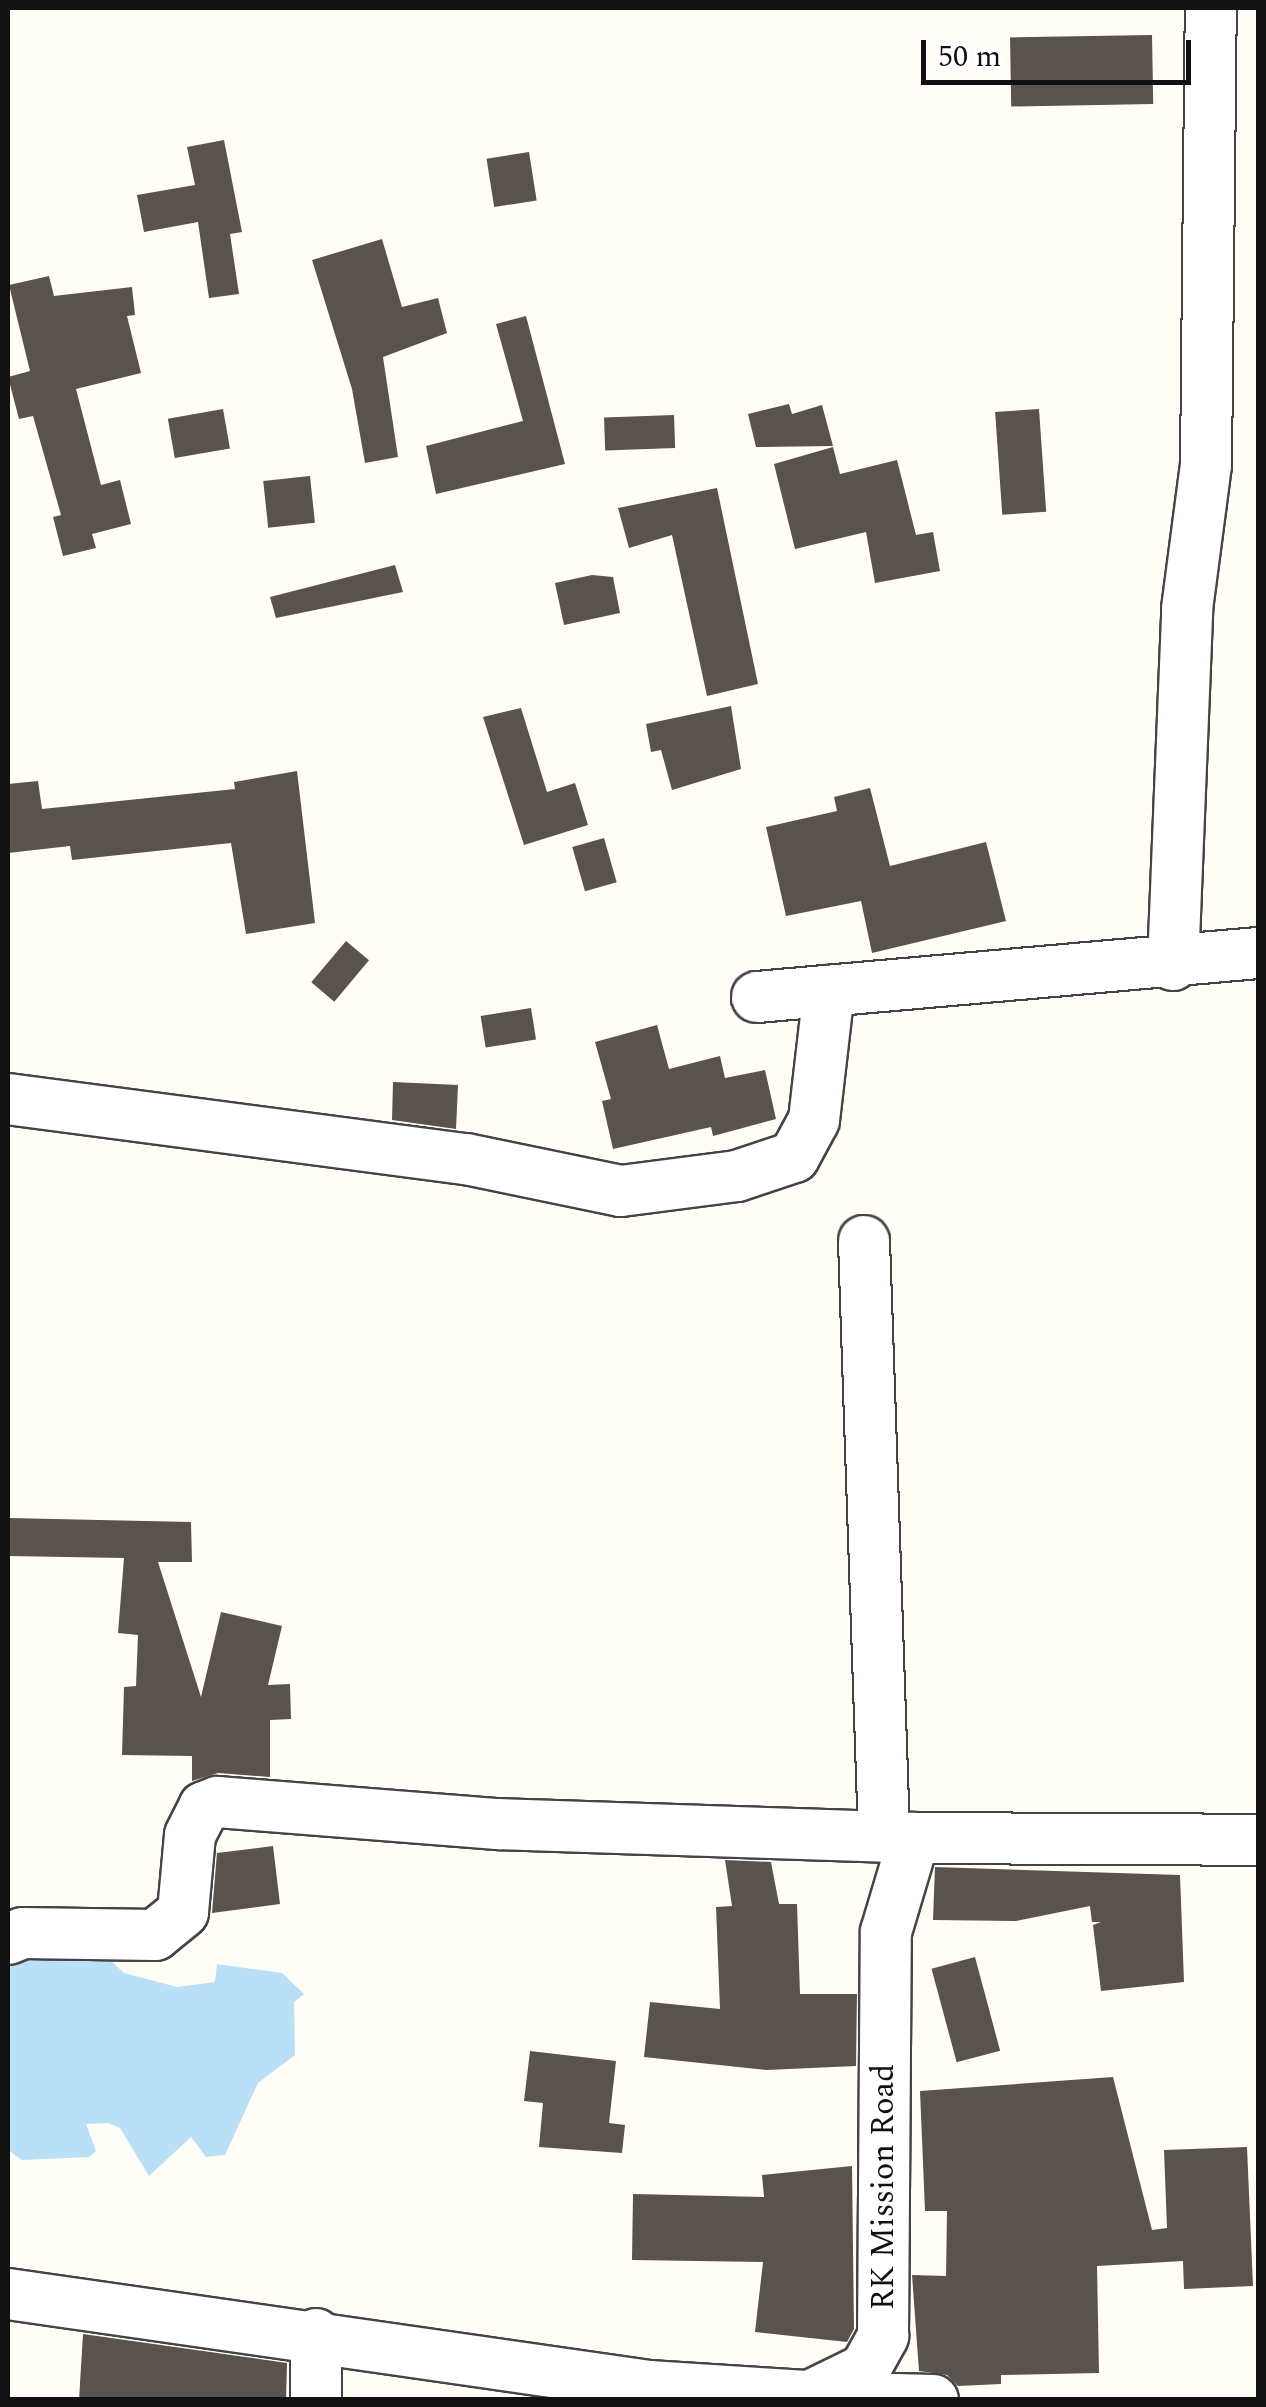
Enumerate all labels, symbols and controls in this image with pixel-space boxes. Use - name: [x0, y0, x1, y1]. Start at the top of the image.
- scale bar: [926, 20, 1196, 82]
- text: 50 m: [938, 34, 1001, 80]
- street label: RK Mission Road: [865, 2064, 903, 2310]

